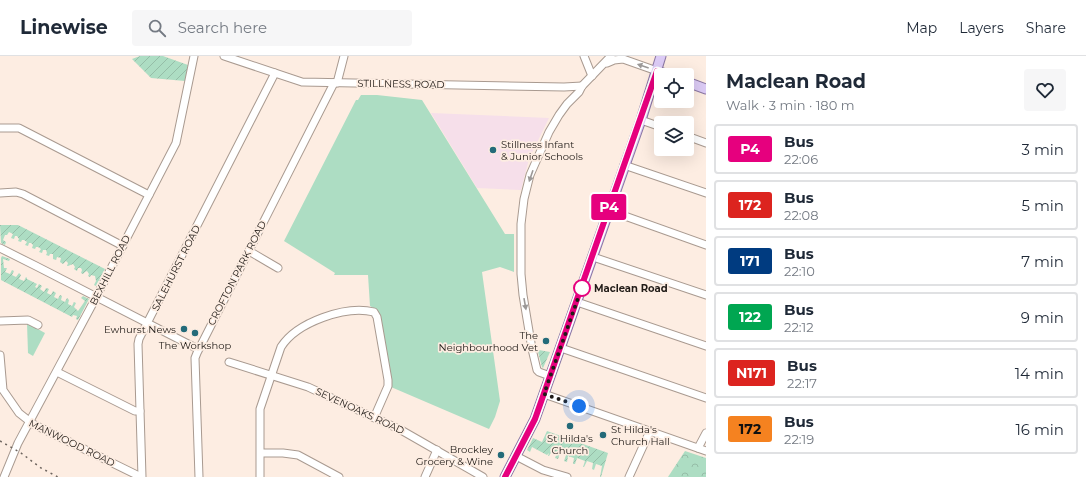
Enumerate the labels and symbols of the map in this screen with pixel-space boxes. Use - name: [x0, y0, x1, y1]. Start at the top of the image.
- one-way arrow: [636, 63, 648, 69]
- street label: STILLNESS ROAD: [357, 77, 445, 91]
- place label: Stillness Infant & Junior Schools: [501, 138, 583, 163]
- marker: Stillness Infant & Junior Schools: [488, 145, 498, 155]
- one-way arrow: [527, 170, 533, 182]
- line badge: P4: [591, 194, 627, 220]
- street label: CROFTON PARK ROAD: [205, 219, 269, 327]
- street label: SALEHURST ROAD: [149, 223, 203, 313]
- street label: BEXHILL ROAD: [87, 233, 133, 307]
- marker: Maclean Road: [573, 279, 591, 297]
- place label: Maclean Road: [594, 282, 668, 295]
- one-way arrow: [522, 298, 528, 310]
- place label: Ewhurst News: [104, 323, 176, 336]
- marker: Ewhurst News: [179, 324, 189, 334]
- marker: The Workshop: [190, 328, 200, 338]
- place label: The Neighbourhood Vet: [439, 329, 538, 354]
- marker: The Neighbourhood Vet: [541, 336, 551, 346]
- place label: The Workshop: [159, 339, 231, 352]
- street label: SEVENOAKS ROAD: [314, 385, 406, 437]
- your location: [569, 396, 589, 416]
- street label: MANWOOD ROAD: [27, 417, 117, 469]
- marker: St Hilda's Church: [565, 421, 575, 431]
- place label: St Hilda's Church Hall: [611, 423, 670, 448]
- marker: St Hilda's Church Hall: [598, 430, 608, 440]
- place label: St Hilda's Church: [547, 432, 593, 457]
- place label: Brockley Grocery & Wine: [416, 443, 494, 468]
- marker: Brockley Grocery & Wine: [496, 450, 506, 460]

